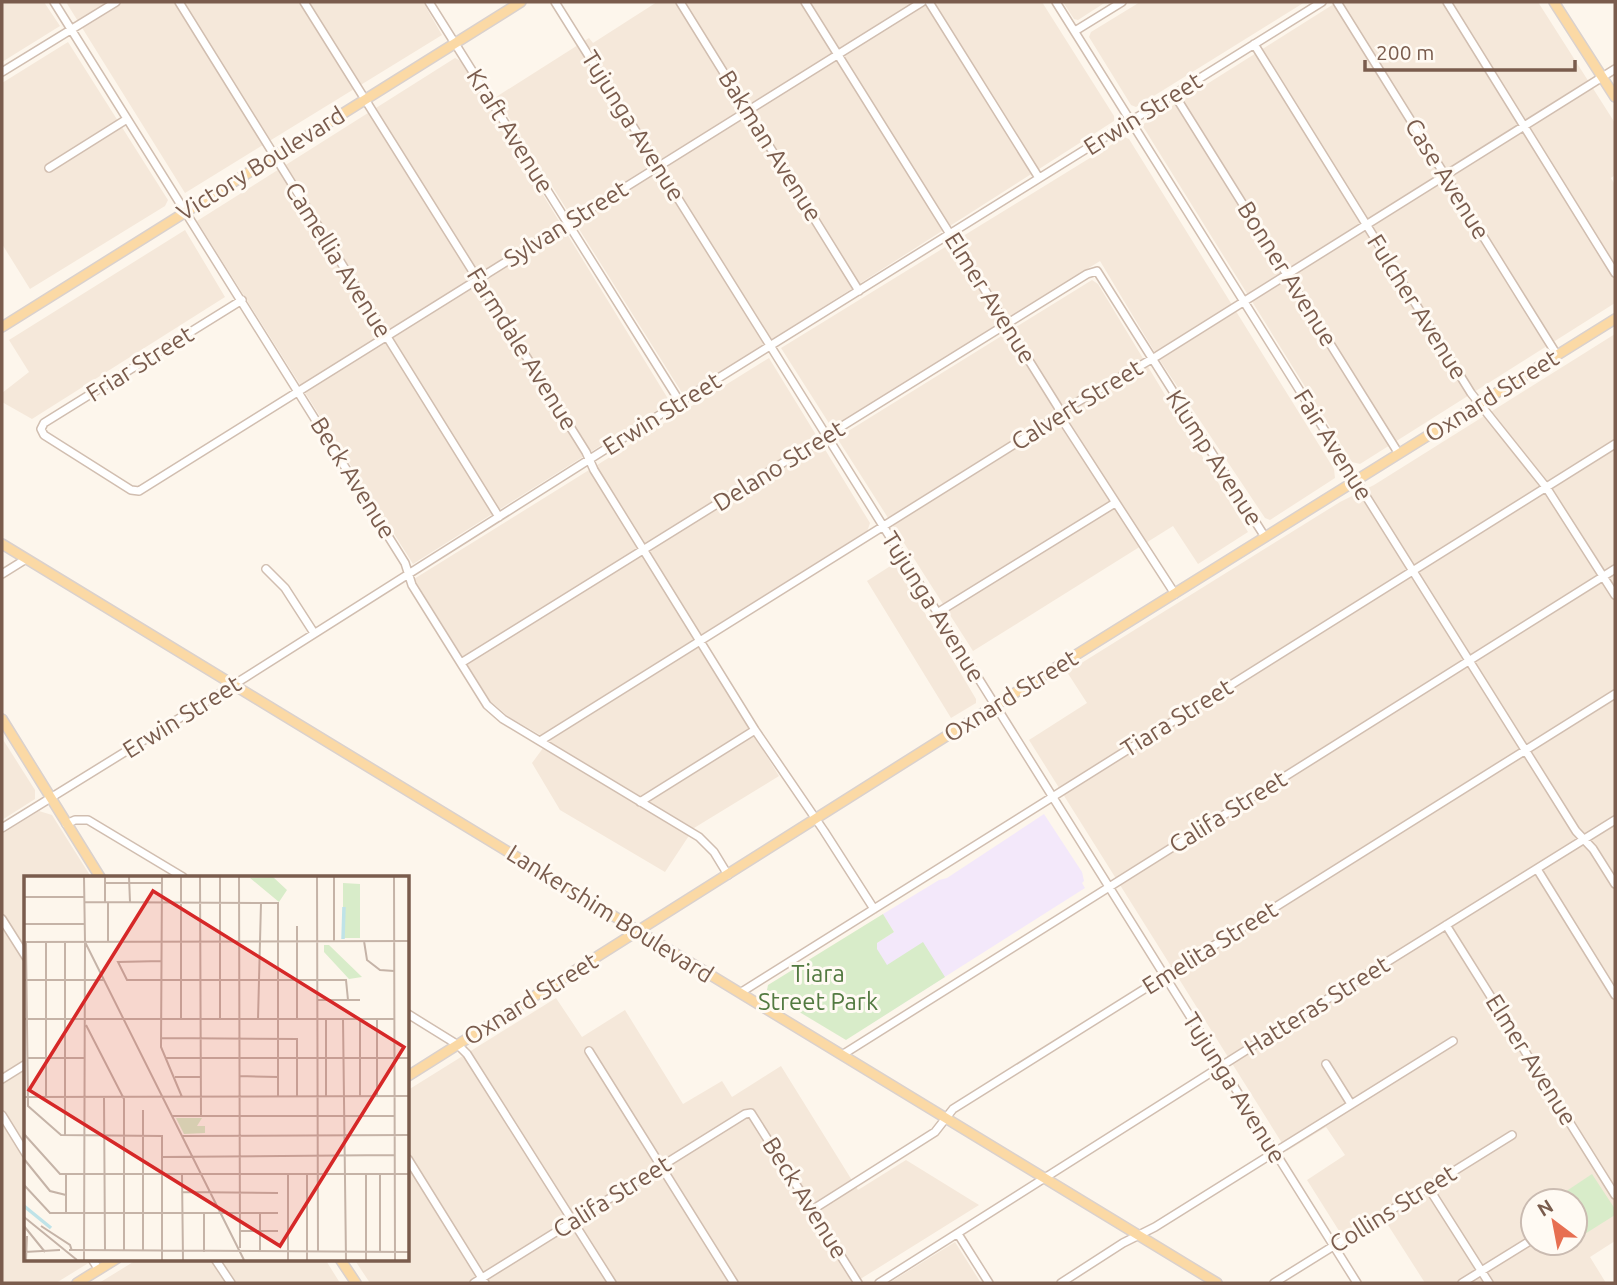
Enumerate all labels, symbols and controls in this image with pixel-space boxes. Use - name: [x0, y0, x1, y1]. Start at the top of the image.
- scale bar: [1365, 28, 1575, 72]
- text: 200 m: [1376, 40, 1434, 64]
- street label: Tujunga Avenue: [576, 46, 690, 206]
- street label: Kraft Avenue: [462, 64, 559, 198]
- street label: Bakman Avenue: [713, 65, 828, 226]
- street label: Erwin Street: [1079, 66, 1207, 160]
- street label: Victory Boulevard: [172, 101, 350, 226]
- street label: Case Avenue: [1400, 113, 1495, 244]
- street label: Sylvan Street: [499, 175, 633, 272]
- street label: Camellia Avenue: [280, 177, 397, 342]
- street label: Bonner Avenue: [1232, 196, 1343, 351]
- street label: Elmer Avenue: [939, 227, 1041, 368]
- street label: Fulcher Avenue: [1362, 229, 1473, 384]
- street label: Farmdale Avenue: [462, 263, 583, 435]
- street label: Friar Street: [81, 320, 199, 407]
- street label: Oxnard Street: [1420, 343, 1564, 447]
- street label: Calvert Street: [1006, 353, 1148, 456]
- street label: Erwin Street: [598, 366, 726, 460]
- street label: Fair Avenue: [1289, 384, 1378, 505]
- street label: Klump Avenue: [1161, 385, 1268, 530]
- street label: Beck Avenue: [305, 412, 401, 543]
- street label: Delano Street: [708, 414, 850, 517]
- street label: Tujunga Avenue: [876, 527, 990, 687]
- street label: Oxnard Street: [939, 643, 1083, 747]
- street label: Erwin Street: [118, 669, 246, 763]
- street label: Tiara Street: [1116, 672, 1238, 762]
- street label: Califa Street: [1164, 765, 1292, 858]
- street label: Lankershim Boulevard: [502, 839, 718, 988]
- inset map: [24, 876, 410, 1260]
- street label: Emelita Street: [1137, 895, 1283, 1000]
- street label: Oxnard Street: [459, 946, 603, 1050]
- street label: Hatteras Street: [1239, 950, 1395, 1061]
- park label: Tiara Street Park: [758, 960, 878, 1015]
- street label: Elmer Avenue: [1480, 989, 1582, 1130]
- street label: Tujunga Avenue: [1177, 1008, 1291, 1168]
- street label: Beck Avenue: [757, 1132, 853, 1263]
- street label: Califa Street: [548, 1150, 676, 1243]
- street label: Collins Street: [1325, 1159, 1461, 1258]
- north arrow: [1519, 1187, 1589, 1257]
- text: N: [1533, 1194, 1557, 1221]

